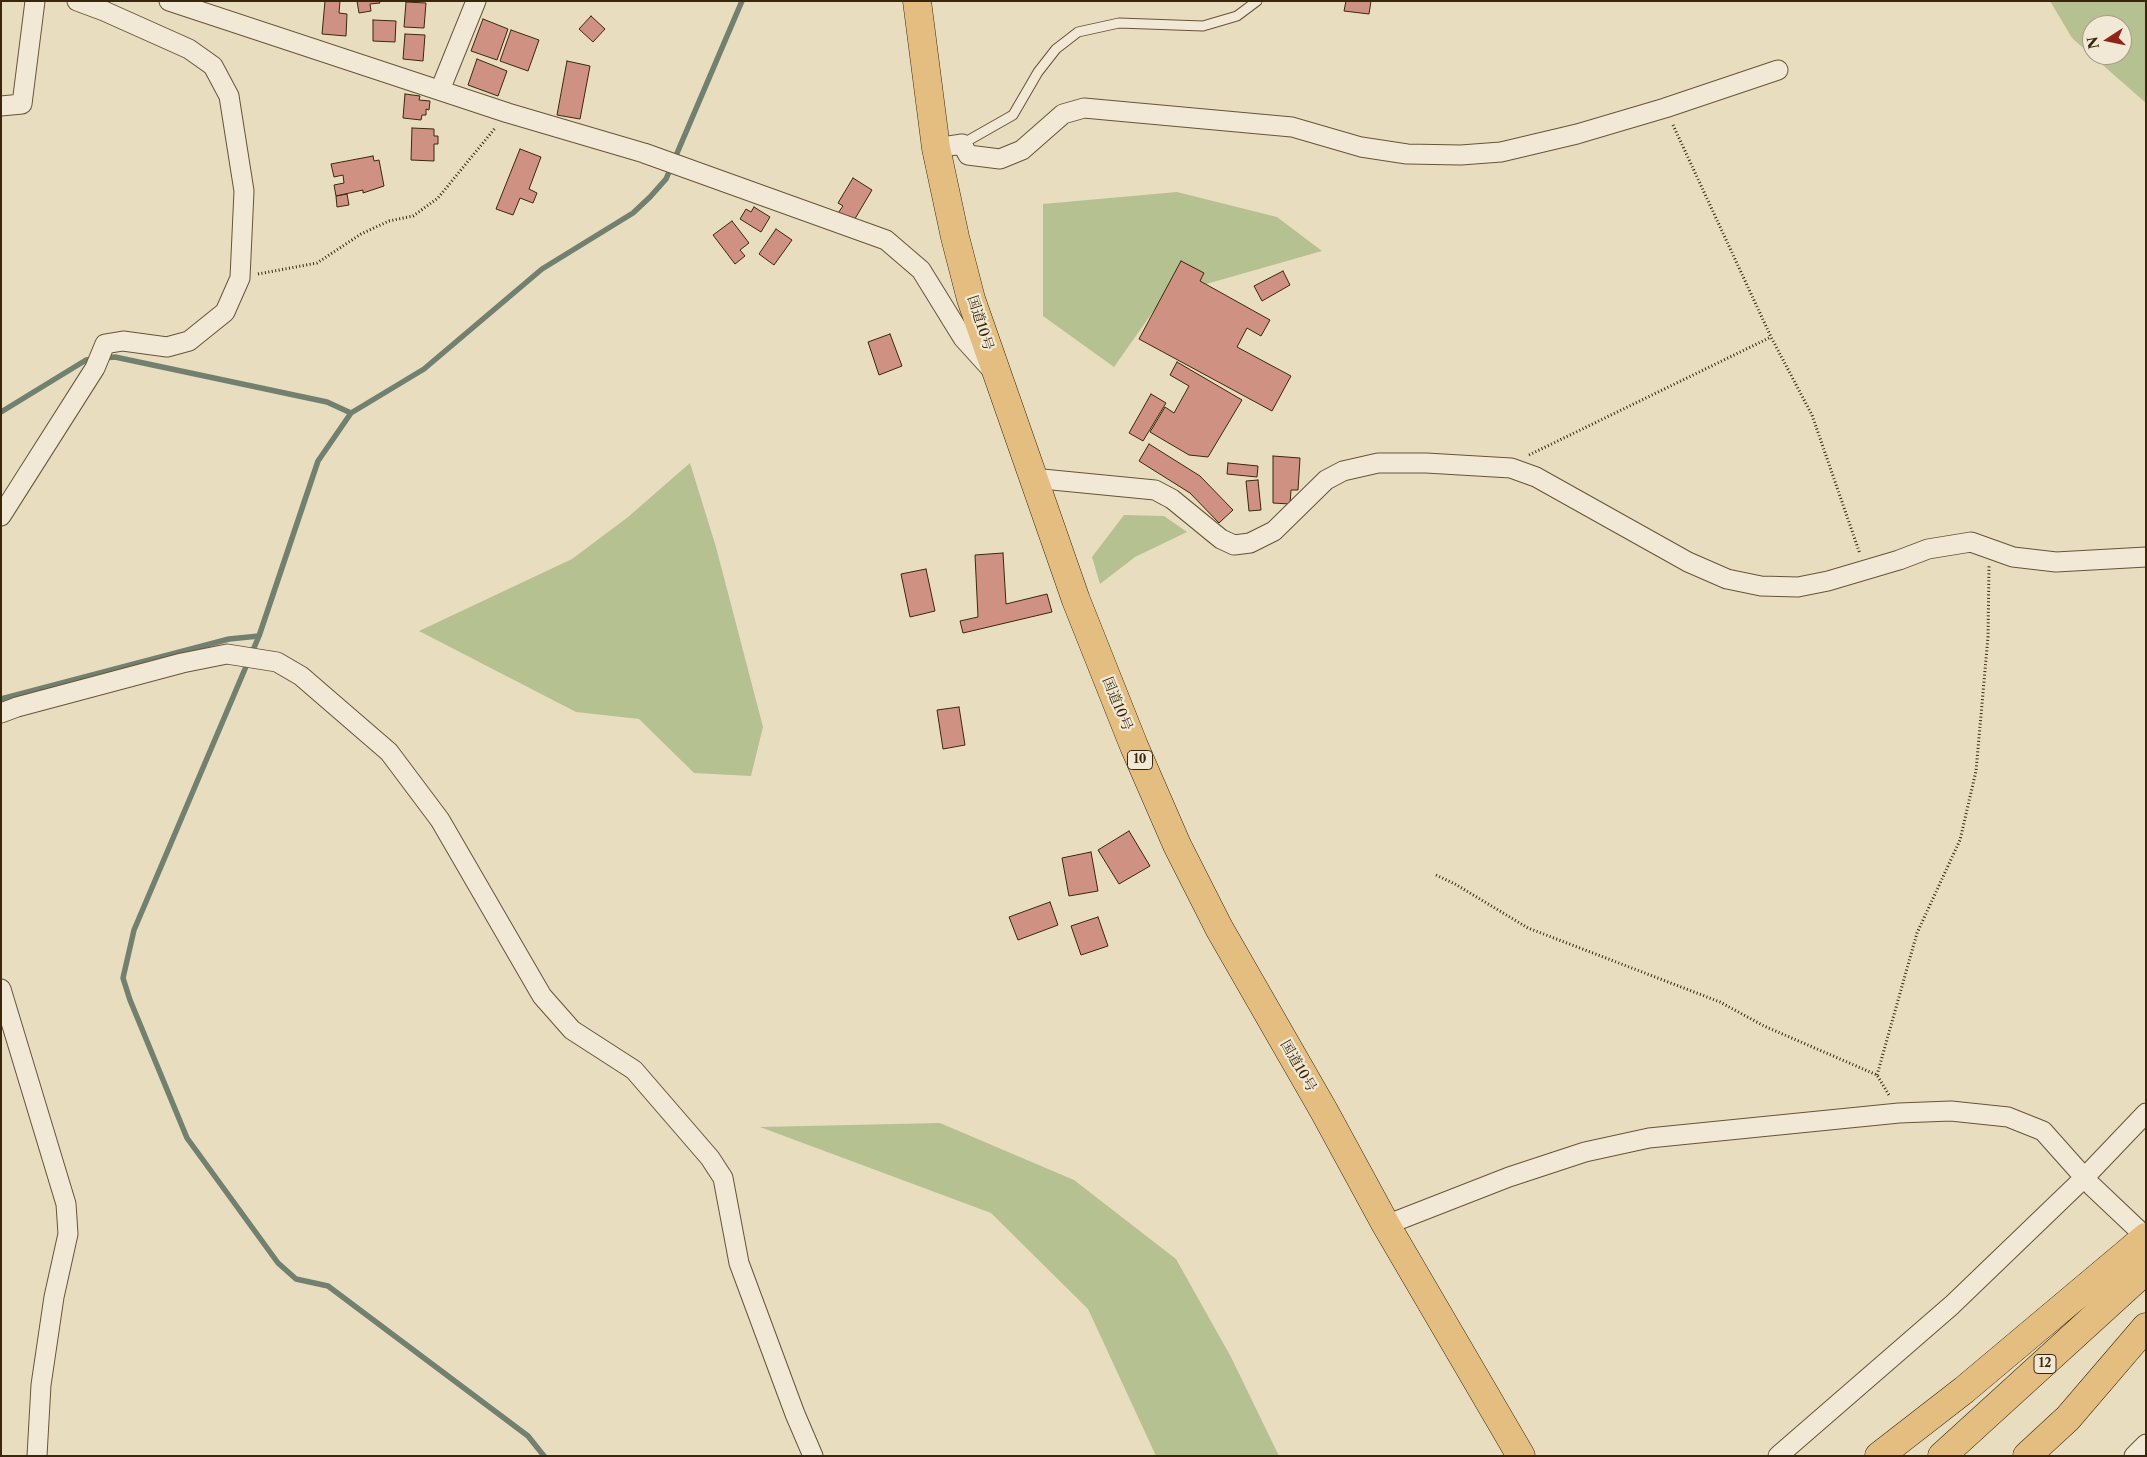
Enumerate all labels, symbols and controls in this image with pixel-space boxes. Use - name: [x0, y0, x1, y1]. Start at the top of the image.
- north arrow: [2082, 15, 2132, 65]
- text: N: [2083, 35, 2103, 50]
- street label: 国道10号: [963, 293, 997, 353]
- street label: 国道10号: [1099, 675, 1135, 733]
- road number: 10: [1128, 750, 1152, 770]
- street label: 国道10号: [1277, 1037, 1319, 1095]
- road number: 12: [2034, 1355, 2056, 1374]

